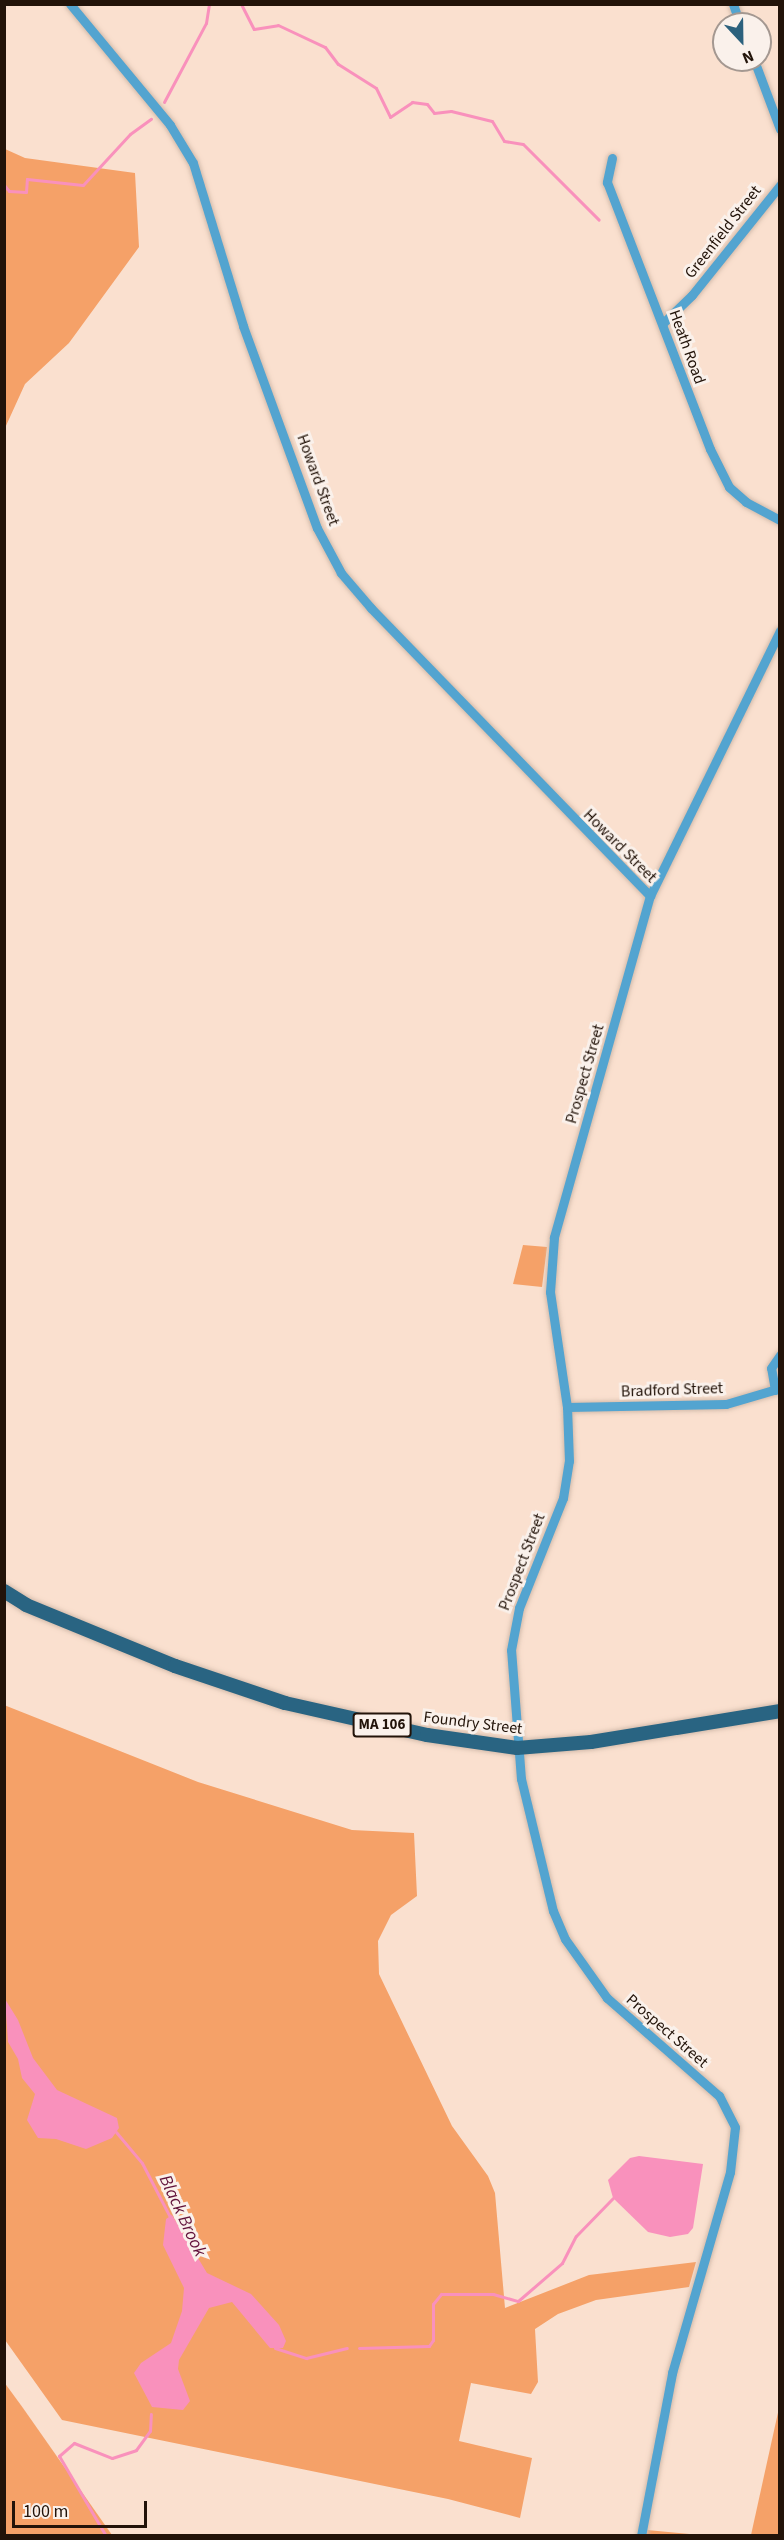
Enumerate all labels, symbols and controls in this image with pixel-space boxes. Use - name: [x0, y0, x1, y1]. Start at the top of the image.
- north arrow: [712, 12, 772, 72]
- text: N: [739, 45, 757, 69]
- street label: Greenfield Street: [681, 182, 765, 282]
- street label: Heath Road: [665, 307, 709, 387]
- street label: Howard Street: [293, 432, 343, 528]
- street label: Howard Street: [579, 805, 661, 887]
- street label: Prospect Street: [562, 1022, 608, 1126]
- street label: Bradford Street: [621, 1379, 723, 1401]
- street label: Prospect Street: [495, 1511, 549, 1613]
- street label: Foundry Street: [422, 1707, 524, 1739]
- road number: MA 106: [352, 1713, 412, 1737]
- street label: Prospect Street: [622, 1990, 712, 2072]
- water label: Black Brook: [154, 2172, 210, 2260]
- scale bar: [15, 2489, 150, 2527]
- text: 100 m: [23, 2499, 68, 2524]

